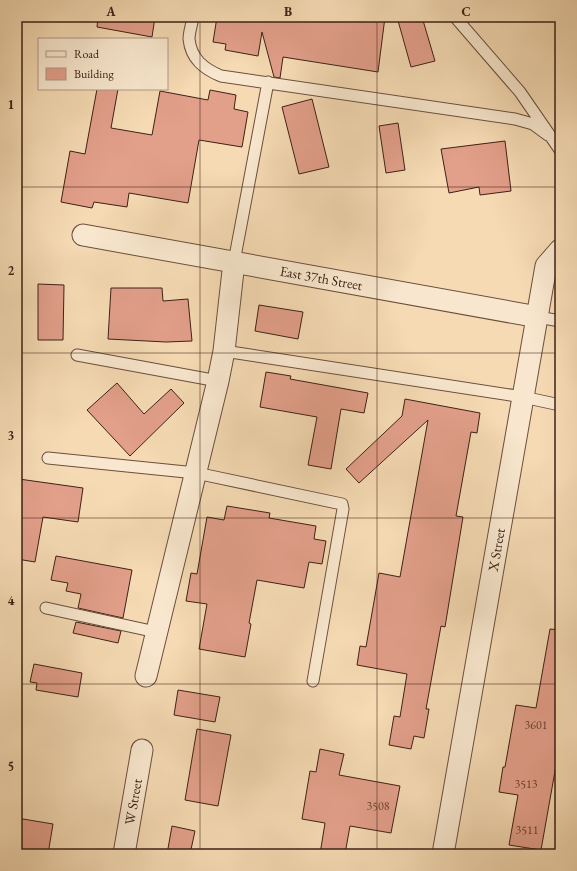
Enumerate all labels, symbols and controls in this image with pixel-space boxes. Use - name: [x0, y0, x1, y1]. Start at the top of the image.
- text: A: [105, 3, 116, 20]
- text: B: [284, 3, 292, 20]
- text: C: [461, 3, 471, 20]
- legend: [38, 38, 168, 90]
- text: Road: [74, 46, 100, 62]
- text: Building: [74, 66, 115, 82]
- text: 1: [8, 96, 15, 113]
- text: 2: [8, 262, 15, 279]
- street label: East 37th Street: [278, 262, 364, 294]
- text: 3: [8, 427, 15, 444]
- street label: X Street: [484, 526, 509, 574]
- text: 4: [8, 592, 15, 609]
- house number: 3601: [524, 717, 548, 733]
- text: 5: [8, 758, 14, 775]
- house number: 3513: [514, 776, 538, 792]
- street label: W Street: [120, 777, 146, 826]
- house number: 3508: [366, 798, 390, 814]
- house number: 3511: [515, 822, 539, 838]

